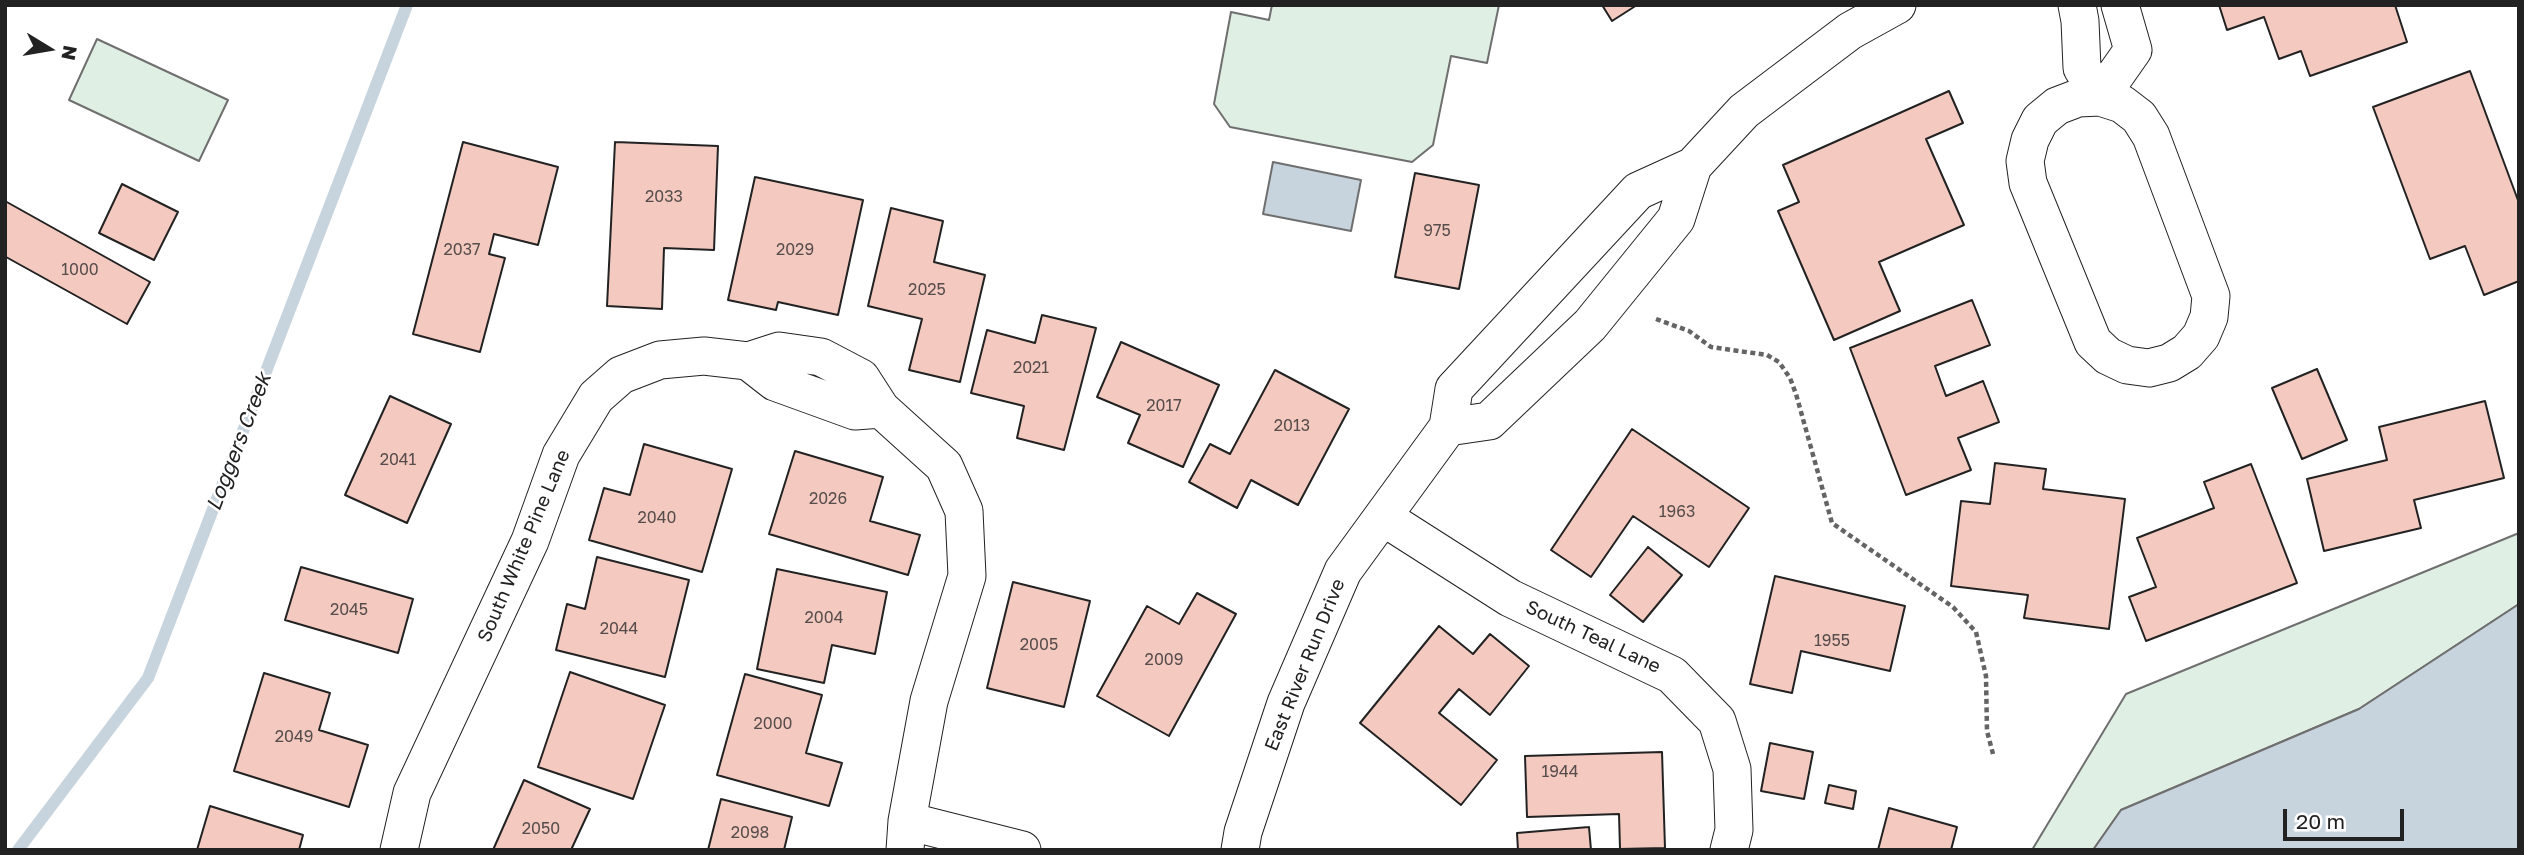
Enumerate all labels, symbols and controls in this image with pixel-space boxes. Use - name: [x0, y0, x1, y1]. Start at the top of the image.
- north arrow: [14, 14, 84, 84]
- text: N: [57, 44, 83, 62]
- house number: 2033: [645, 187, 683, 207]
- house number: 975: [1423, 221, 1451, 241]
- house number: 2037: [443, 240, 481, 260]
- house number: 2029: [776, 240, 814, 260]
- house number: 1000: [61, 260, 99, 280]
- house number: 2025: [908, 280, 946, 300]
- house number: 2021: [1013, 358, 1049, 378]
- water label: Loggers Creek: [201, 370, 277, 514]
- house number: 2017: [1146, 396, 1182, 416]
- house number: 2013: [1274, 416, 1310, 436]
- street label: South White Pine Lane: [473, 446, 575, 646]
- house number: 2041: [380, 450, 416, 470]
- house number: 2026: [809, 489, 847, 509]
- house number: 1963: [1659, 502, 1695, 522]
- house number: 2040: [638, 508, 676, 528]
- street label: East River Run Drive: [1260, 576, 1350, 754]
- street label: South Teal Lane: [1522, 596, 1664, 678]
- house number: 2045: [330, 600, 368, 620]
- house number: 2004: [805, 608, 843, 628]
- house number: 2044: [600, 619, 638, 639]
- house number: 1955: [1814, 631, 1850, 651]
- house number: 2005: [1020, 635, 1058, 655]
- house number: 2009: [1145, 650, 1183, 670]
- house number: 2000: [753, 714, 793, 734]
- house number: 2049: [275, 727, 313, 747]
- house number: 1944: [1542, 762, 1578, 782]
- scale bar: [2286, 796, 2407, 840]
- text: 20 m: [2296, 808, 2345, 834]
- house number: 2050: [522, 819, 560, 839]
- house number: 2098: [731, 823, 769, 843]

